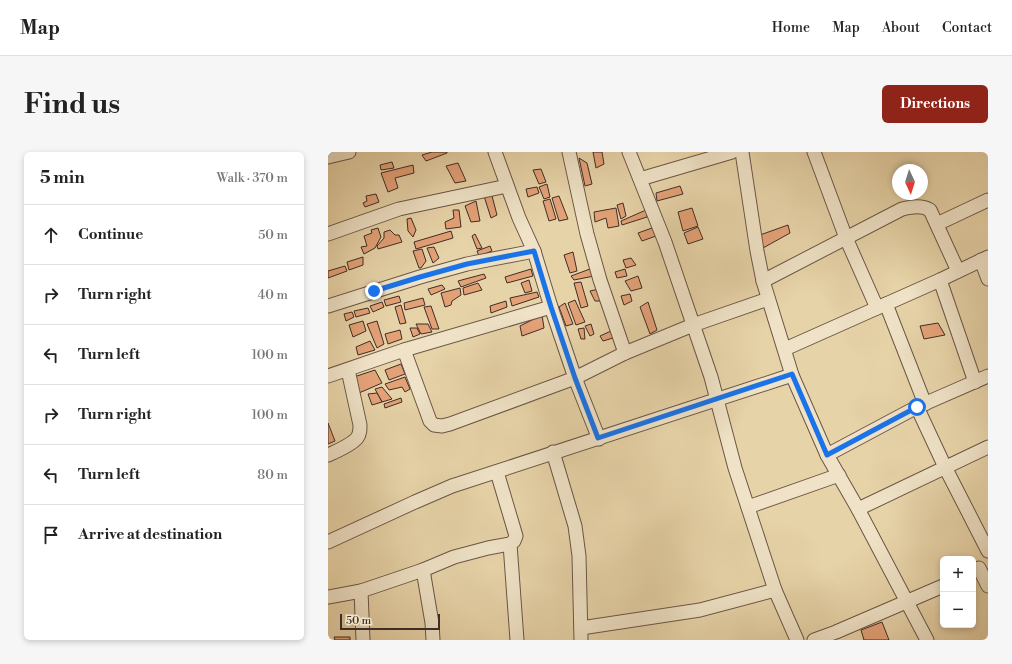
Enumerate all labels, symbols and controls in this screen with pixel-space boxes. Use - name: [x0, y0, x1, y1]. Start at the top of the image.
- text: Map: [20, 16, 60, 40]
- text: Home: [772, 19, 810, 37]
- text: Map: [832, 19, 860, 37]
- text: About: [882, 19, 920, 37]
- text: Contact: [942, 19, 992, 37]
- button: Directions: [882, 85, 988, 123]
- text: Find us: [24, 87, 120, 122]
- north arrow: [892, 164, 928, 200]
- text: 5 min: [40, 167, 85, 189]
- text: Walk · 370 m: [216, 170, 288, 186]
- icon: ahead: [40, 224, 62, 246]
- text: Continue: [78, 225, 143, 244]
- text: 50 m: [258, 227, 288, 243]
- route end: [365, 282, 383, 300]
- icon: right: [40, 284, 62, 306]
- text: Turn right: [78, 285, 152, 304]
- text: 40 m: [258, 287, 288, 303]
- icon: left: [40, 344, 62, 366]
- text: Turn left: [78, 345, 140, 364]
- text: 100 m: [252, 347, 288, 363]
- route start: [908, 398, 926, 416]
- icon: right: [40, 404, 62, 426]
- text: Turn right: [78, 405, 152, 424]
- text: 100 m: [252, 407, 288, 423]
- icon: left: [40, 464, 62, 486]
- text: Turn left: [78, 465, 140, 484]
- text: 80 m: [257, 467, 288, 483]
- icon: arrive: [40, 524, 62, 546]
- text: Arrive at destination: [78, 525, 222, 544]
- map controls: [940, 556, 976, 628]
- button: +: [940, 556, 976, 592]
- button: −: [940, 592, 976, 628]
- scale bar: [340, 612, 440, 631]
- text: 50 m: [346, 614, 371, 628]

